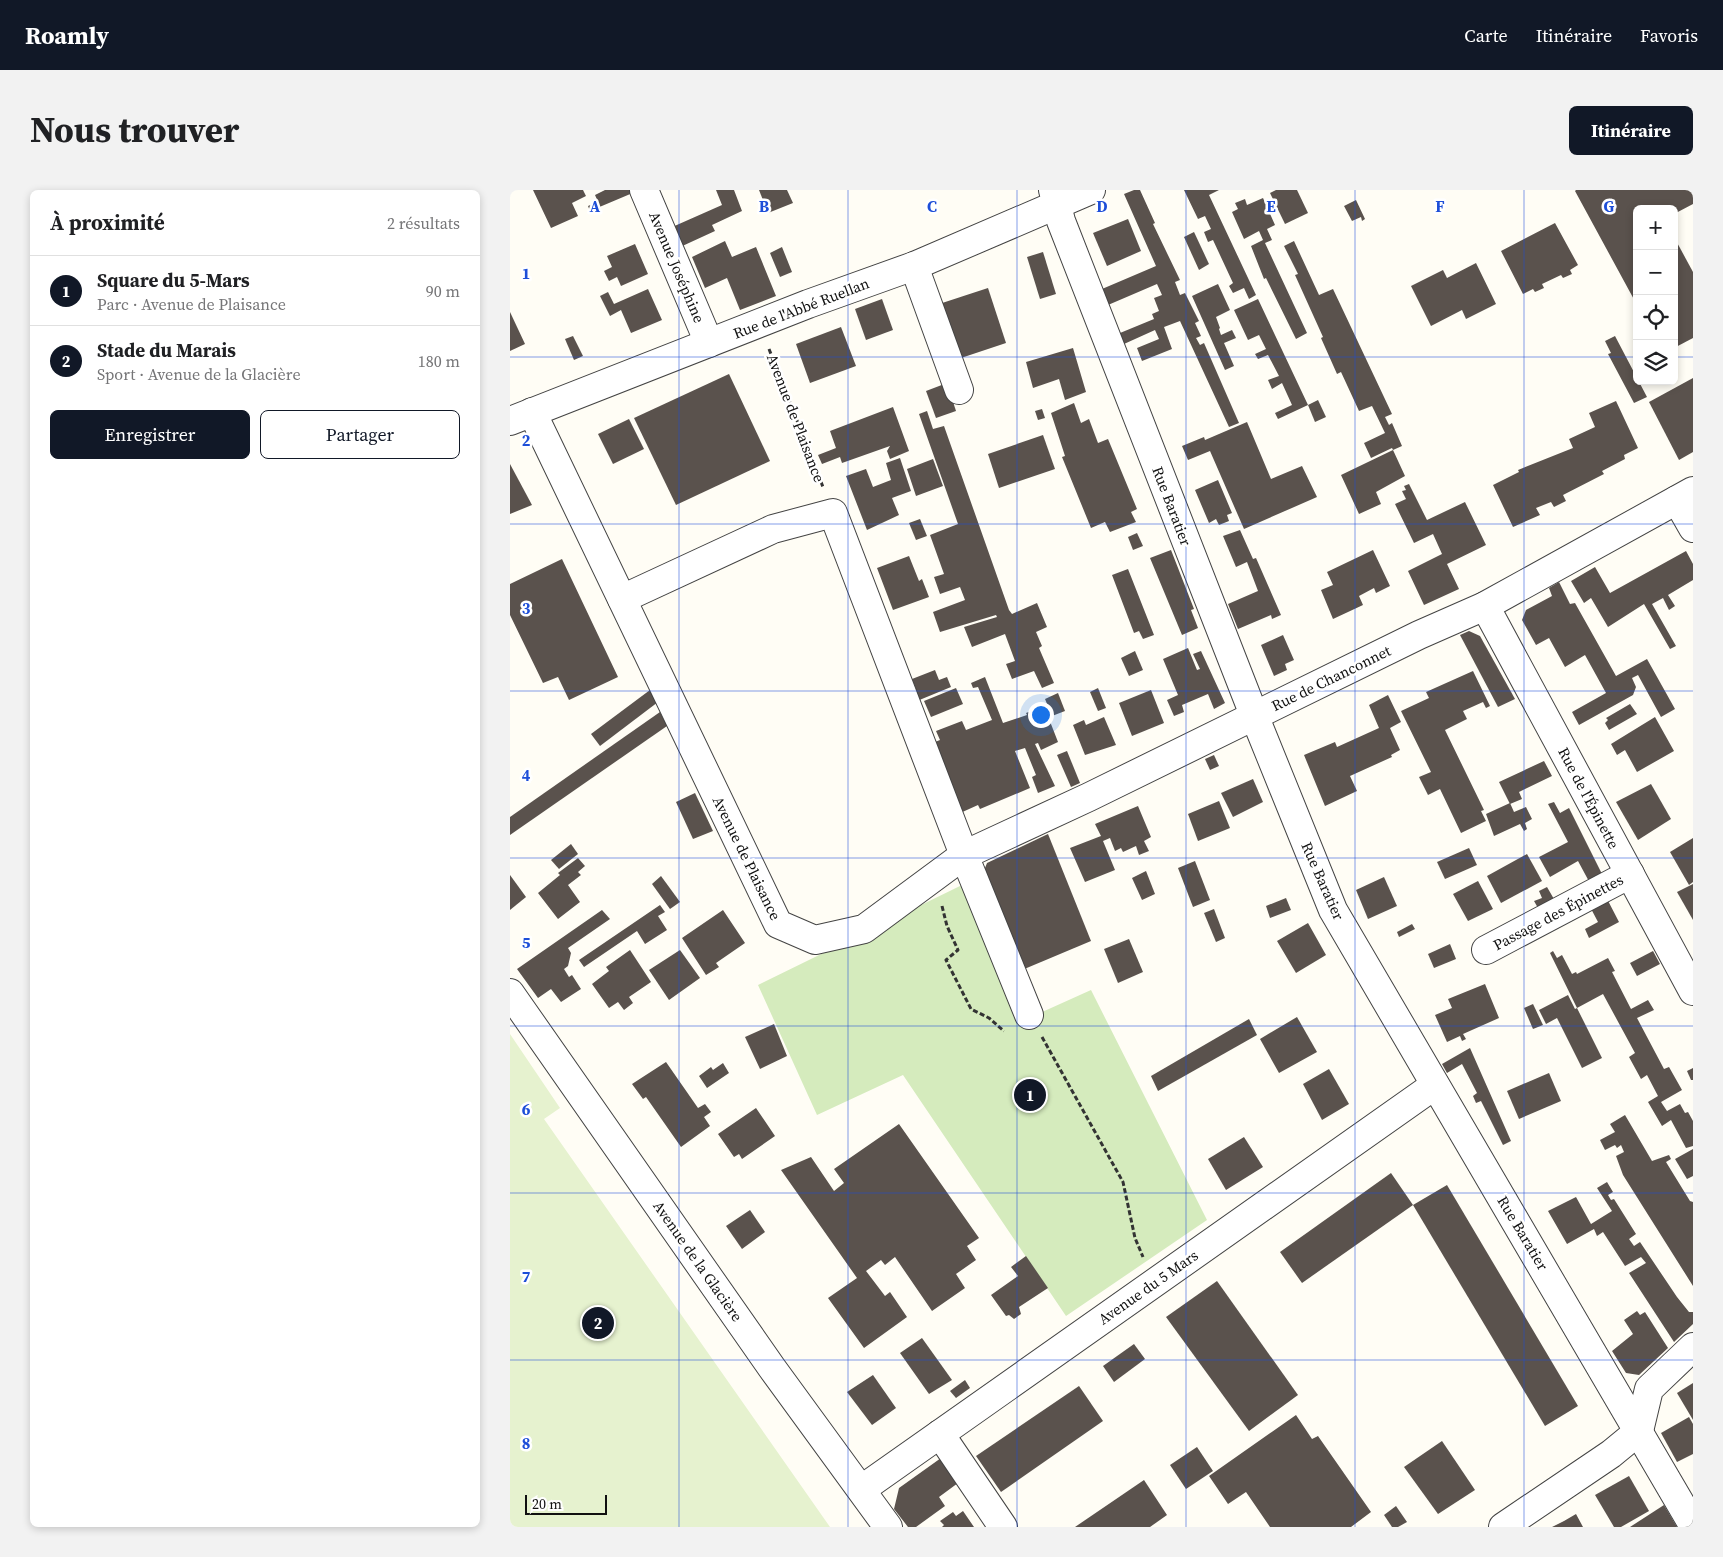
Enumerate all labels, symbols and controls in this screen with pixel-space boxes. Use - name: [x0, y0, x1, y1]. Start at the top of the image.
- text: Roamly: [25, 19, 109, 52]
- text: Carte: [1464, 23, 1508, 48]
- text: Itinéraire: [1536, 23, 1612, 48]
- text: Favoris: [1640, 23, 1698, 48]
- text: Nous trouver: [30, 106, 239, 154]
- button: Itinéraire: [1569, 106, 1693, 155]
- text: A: [590, 195, 601, 217]
- text: B: [759, 195, 770, 217]
- text: C: [927, 195, 937, 217]
- text: D: [1096, 195, 1108, 217]
- text: E: [1266, 195, 1276, 217]
- text: F: [1435, 195, 1445, 217]
- text: G: [1604, 195, 1615, 217]
- map controls: [1633, 205, 1678, 385]
- button: +: [1633, 205, 1678, 250]
- text: À proximité: [50, 208, 165, 237]
- street label: Avenue Joséphine: [644, 208, 710, 326]
- text: 2 résultats: [387, 212, 460, 234]
- button: −: [1633, 250, 1678, 295]
- text: 1: [522, 262, 530, 284]
- text: Square du 5-Mars: [97, 267, 250, 293]
- street label: Rue de l'Abbé Ruellan: [730, 272, 872, 344]
- text: 1: [62, 280, 70, 302]
- text: 90 m: [426, 280, 460, 302]
- text: Parc · Avenue de Plaisance: [97, 293, 286, 315]
- button: locate: [1633, 295, 1678, 340]
- text: Stade du Marais: [97, 337, 236, 363]
- button: layers: [1633, 340, 1678, 385]
- text: 2: [62, 350, 70, 372]
- text: 180 m: [418, 350, 460, 372]
- street label: Avenue de Plaisance: [762, 351, 830, 485]
- text: Sport · Avenue de la Glacière: [97, 363, 301, 385]
- button: Enregistrer: [50, 410, 250, 459]
- button: Partager: [260, 410, 460, 459]
- text: 2: [522, 429, 531, 451]
- street label: Rue Baratier: [1147, 463, 1197, 549]
- text: 3: [522, 597, 531, 619]
- street label: Rue de Chanconnet: [1268, 640, 1394, 716]
- your location: [1028, 702, 1054, 728]
- street label: Rue de l'Épinette: [1553, 744, 1625, 853]
- text: 4: [522, 764, 531, 786]
- street label: Avenue de Plaisance: [708, 792, 786, 924]
- street label: Rue Baratier: [1296, 839, 1350, 924]
- street label: Passage des Épinettes: [1489, 869, 1627, 955]
- text: 5: [522, 931, 531, 953]
- pin: 1: [1014, 1076, 1046, 1114]
- text: 6: [522, 1098, 531, 1120]
- street label: Rue Baratier: [1492, 1192, 1554, 1275]
- street label: Avenue de la Glacière: [648, 1196, 748, 1326]
- street label: Avenue du 5 Mars: [1094, 1245, 1202, 1329]
- text: 7: [522, 1265, 531, 1287]
- pin: 2: [582, 1304, 614, 1342]
- text: 8: [522, 1432, 530, 1454]
- scale bar: [525, 1492, 608, 1515]
- text: 20 m: [532, 1494, 562, 1514]

